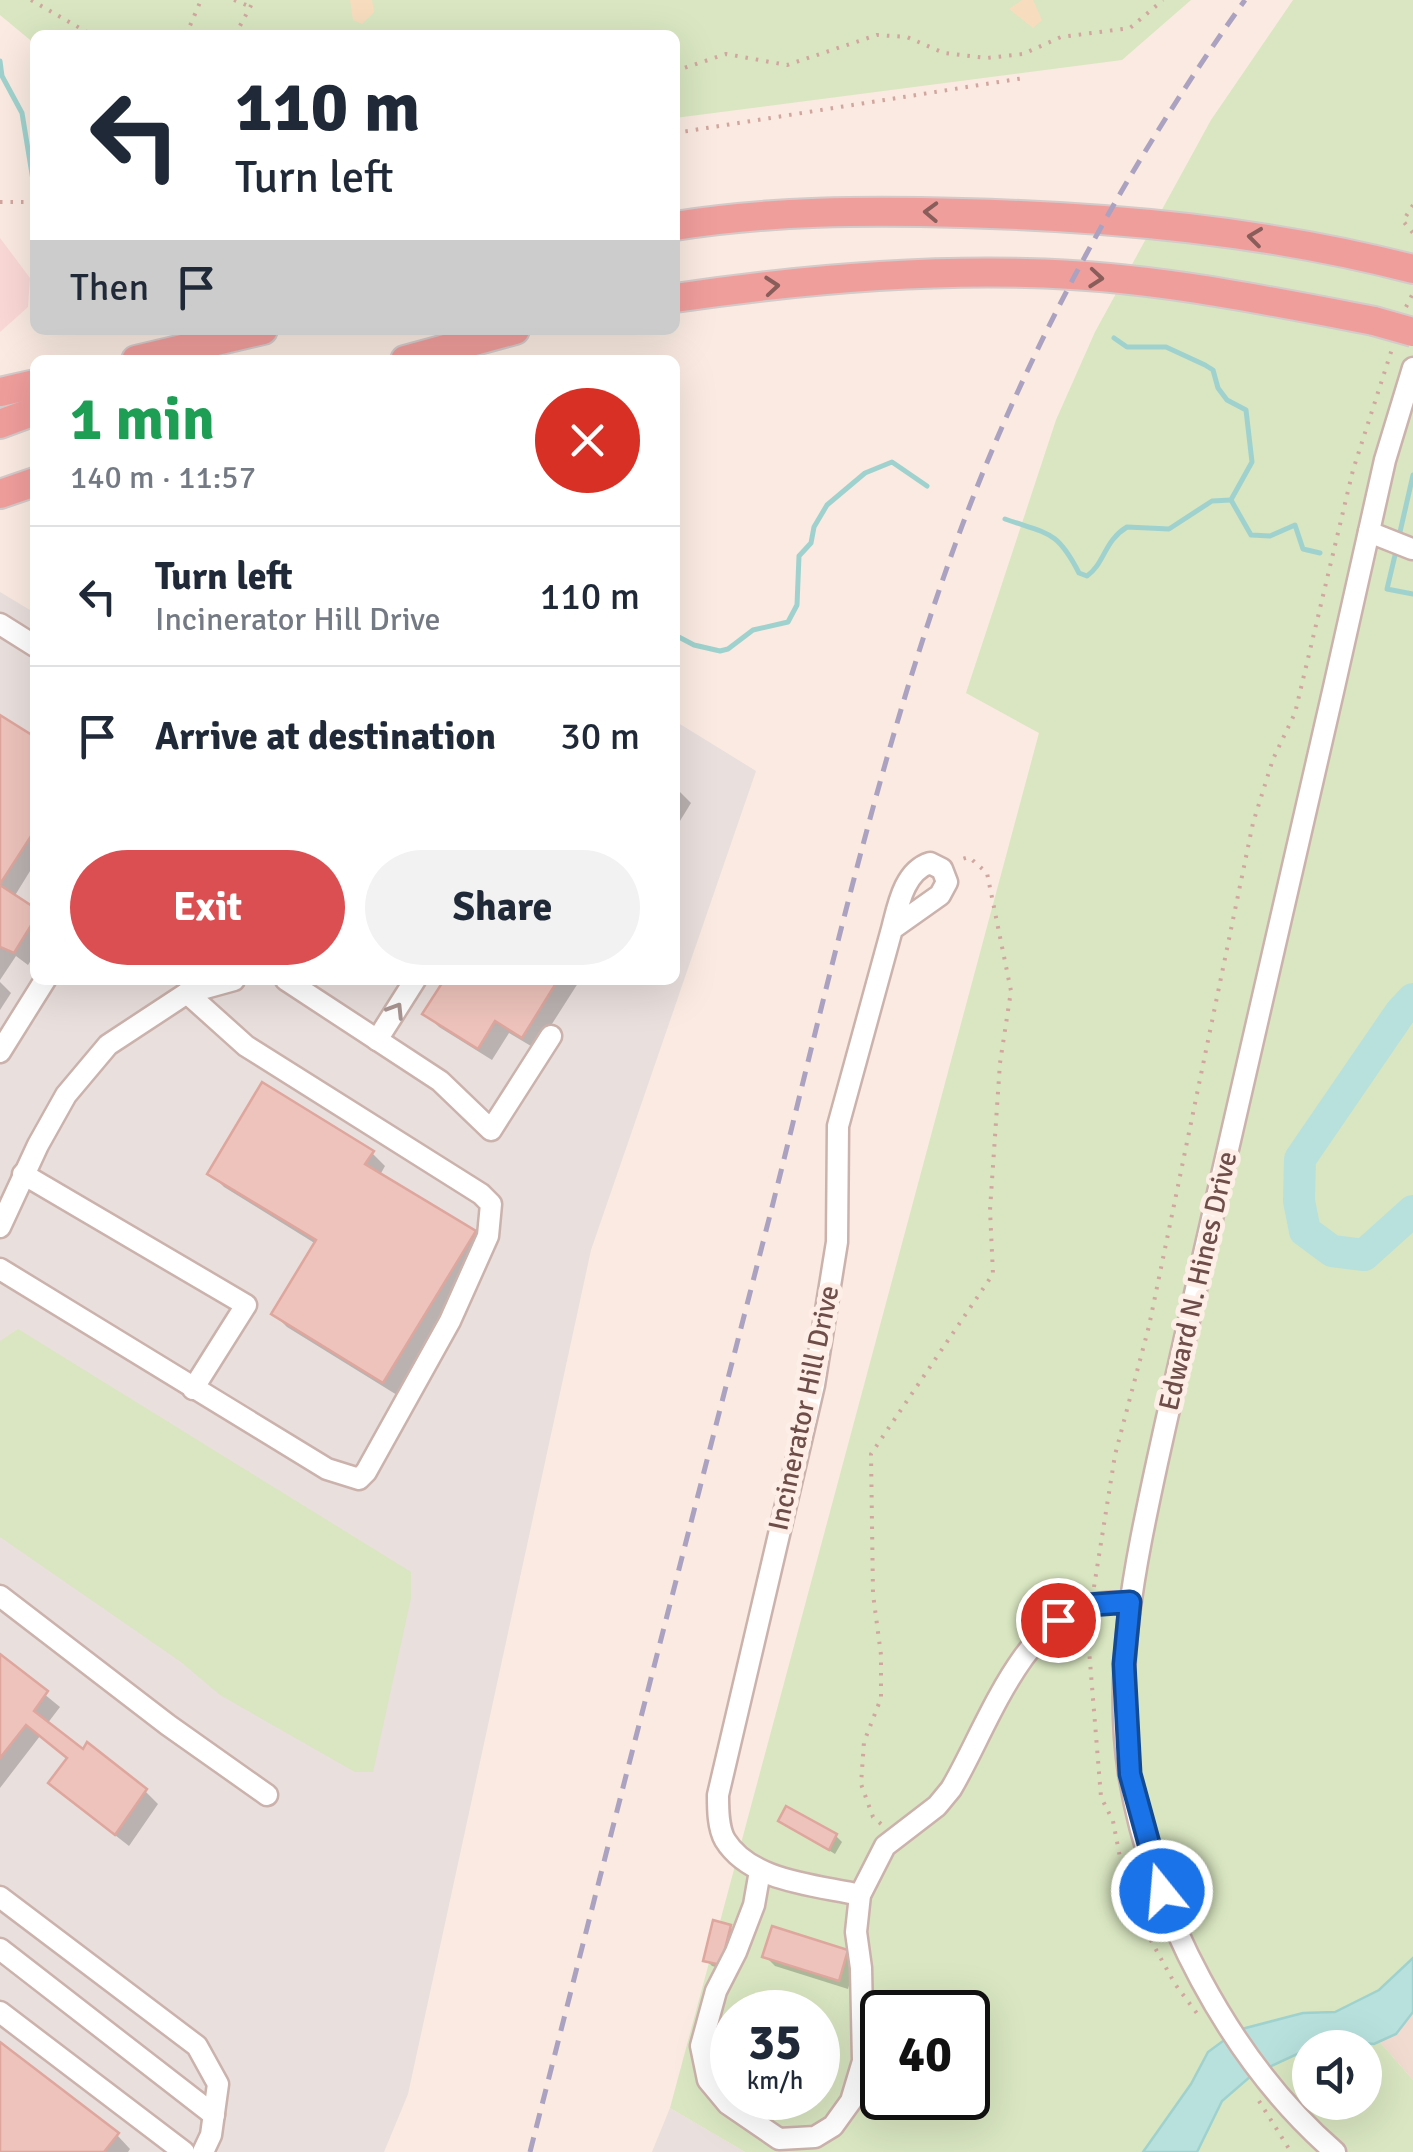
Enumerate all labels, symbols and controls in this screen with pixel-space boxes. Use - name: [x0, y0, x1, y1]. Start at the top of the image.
- text: 110 m: [235, 64, 420, 150]
- icon: left: [70, 70, 200, 200]
- text: Turn left: [235, 150, 394, 205]
- one-way arrow: [923, 201, 939, 222]
- one-way arrow: [1247, 227, 1263, 248]
- icon: arrive: [169, 260, 224, 315]
- text: Then: [70, 264, 149, 311]
- one-way arrow: [1089, 266, 1105, 288]
- one-way arrow: [764, 275, 780, 297]
- text: 1 min: [70, 383, 215, 457]
- button: close: [535, 388, 640, 493]
- text: 140 m · 11:57: [70, 458, 256, 497]
- text: Turn left: [155, 553, 293, 600]
- icon: left: [70, 569, 125, 624]
- text: 110 m: [540, 573, 640, 620]
- text: Incinerator Hill Drive: [155, 600, 441, 639]
- icon: arrive: [70, 709, 125, 764]
- text: Arrive at destination: [155, 713, 496, 760]
- text: 30 m: [560, 713, 640, 760]
- button: Exit: [70, 850, 345, 965]
- button: Share: [365, 850, 640, 965]
- one-way arrow: [384, 1003, 403, 1021]
- street label: Edward N. Hines Drive: [1152, 1148, 1244, 1414]
- street label: Incinerator Hill Drive: [761, 1282, 847, 1534]
- pin: [1016, 1578, 1101, 1663]
- icon: arrive: [1031, 1593, 1086, 1648]
- position arrow: [1110, 1839, 1214, 1943]
- speed limit sign: 40: [860, 1990, 990, 2120]
- text: 35: [748, 2012, 802, 2074]
- map controls: [1292, 2030, 1382, 2120]
- button: sound: [1292, 2030, 1382, 2120]
- text: km/h: [747, 2065, 803, 2096]

